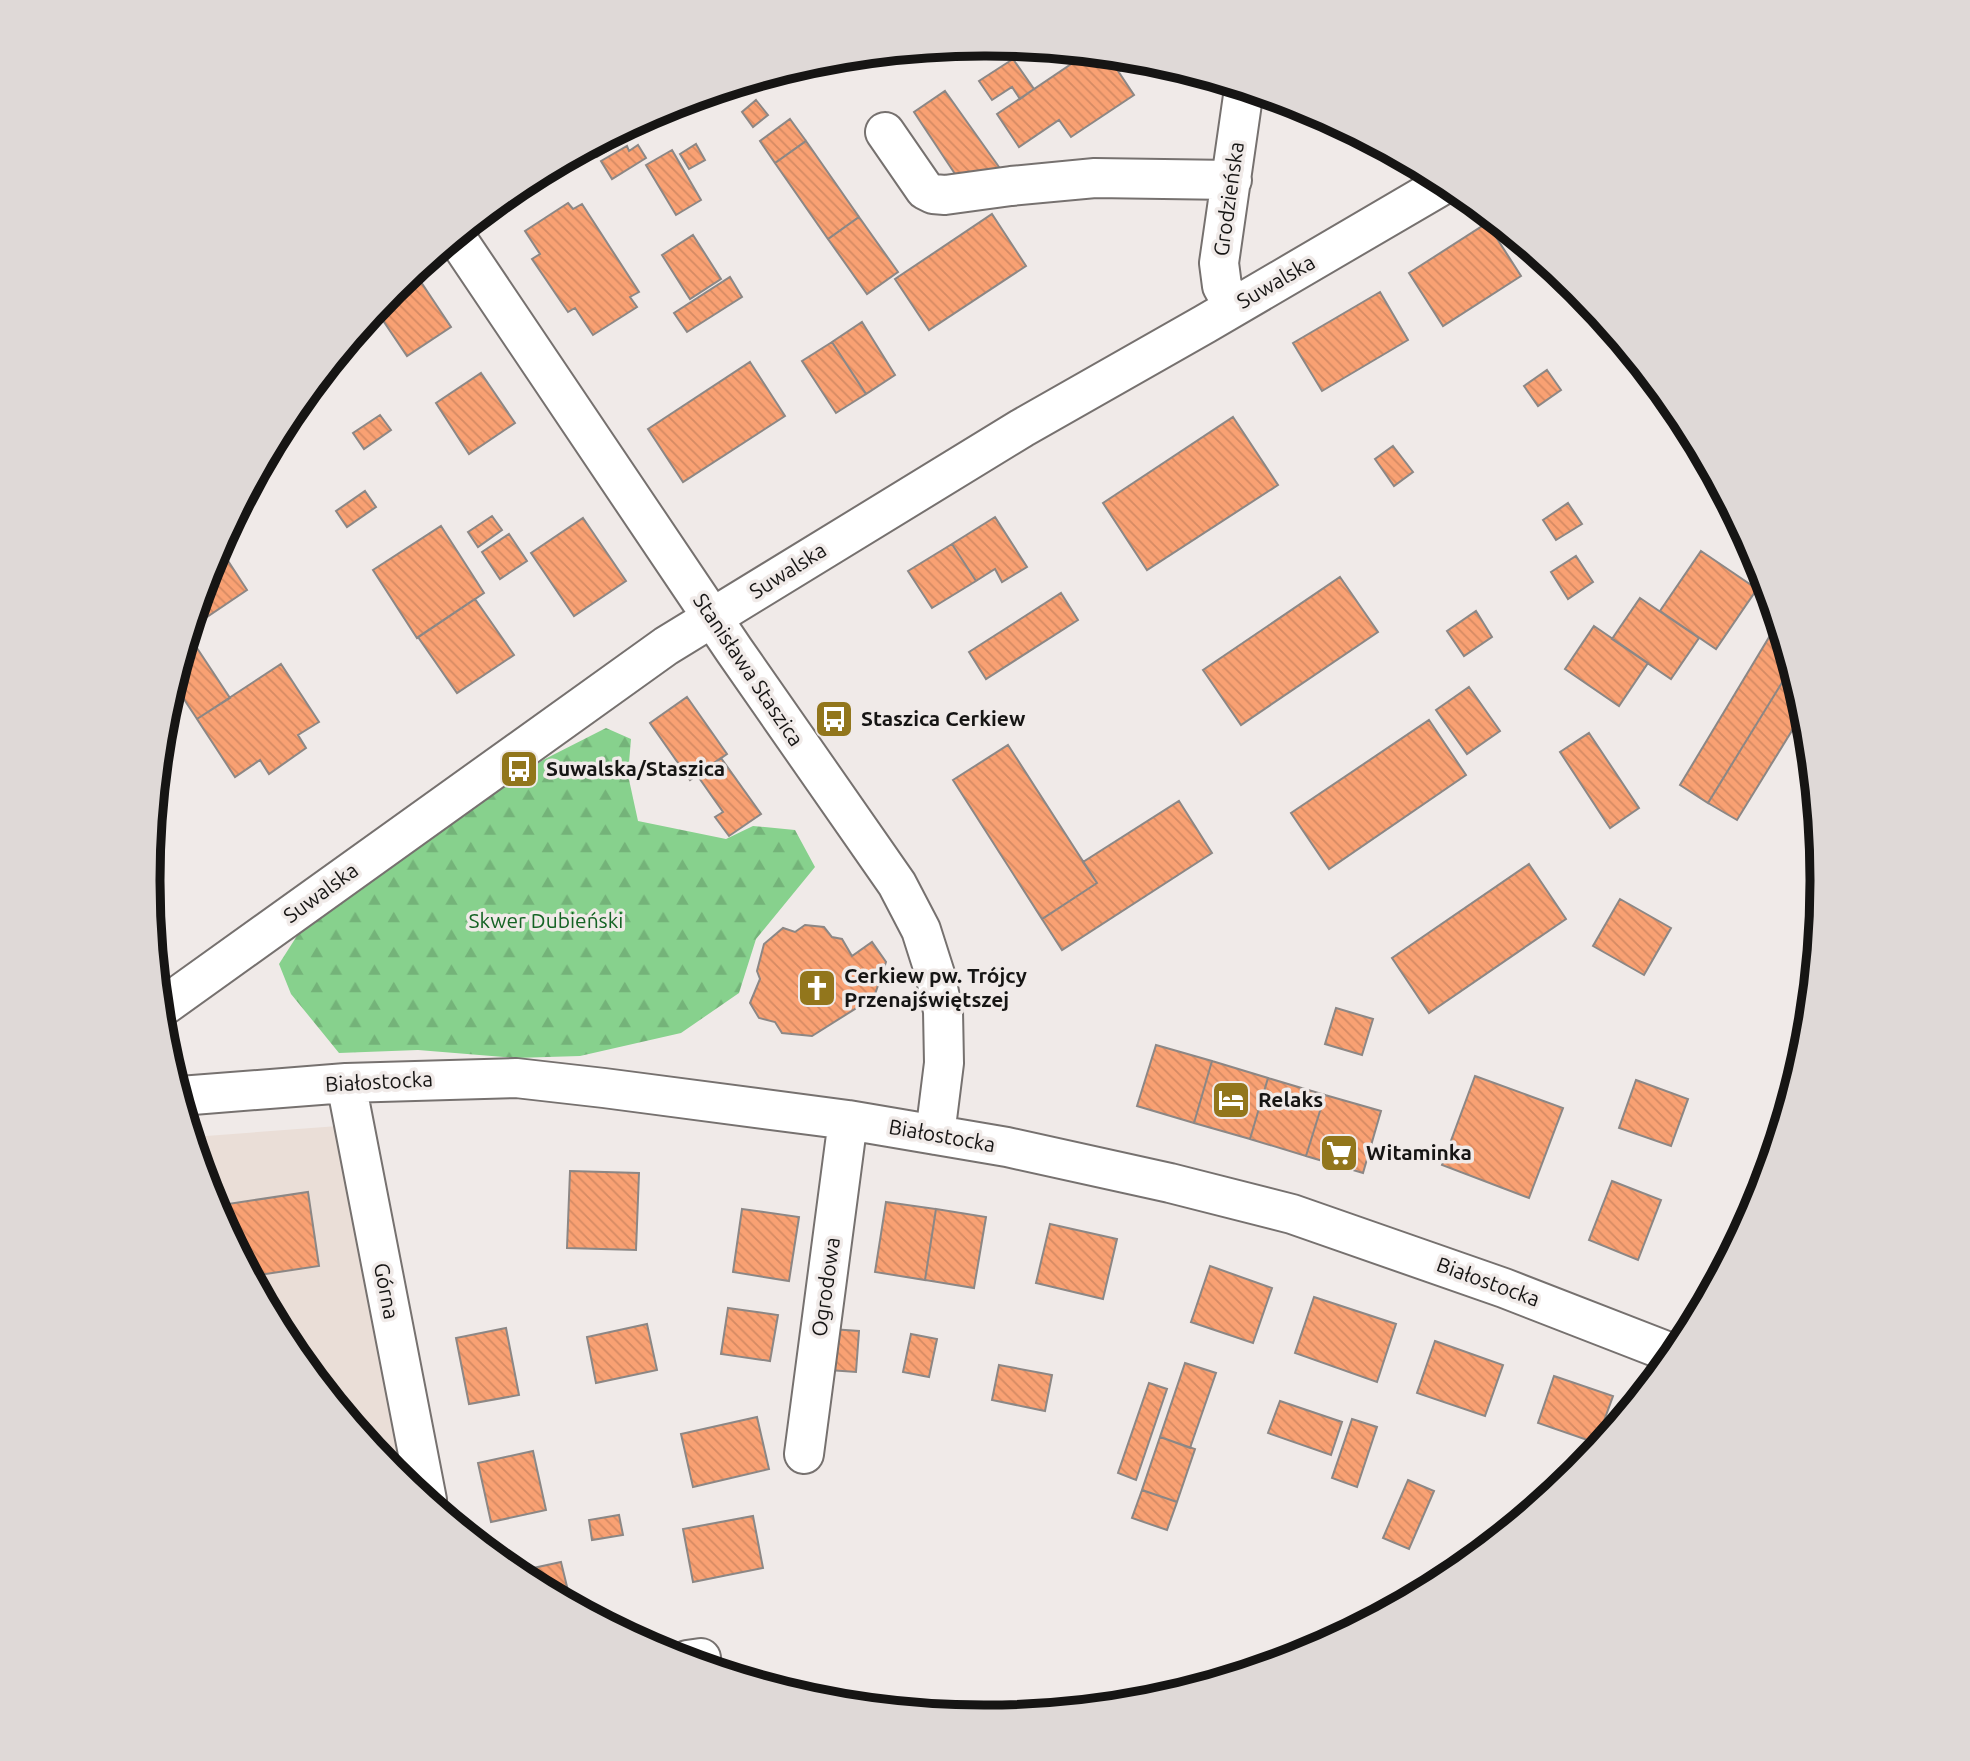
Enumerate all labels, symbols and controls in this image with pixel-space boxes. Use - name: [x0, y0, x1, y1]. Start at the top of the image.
- street label: Grodzieńska: [1208, 140, 1248, 258]
- street label: Suwalska: [1232, 249, 1319, 313]
- street label: Suwalska: [745, 537, 830, 603]
- street label: Stanisława Staszica: [689, 589, 809, 750]
- bus stop icon: Staszica Cerkiew: [813, 698, 855, 740]
- place label: Staszica Cerkiew: [861, 706, 1026, 730]
- bus stop icon: Suwalska/Staszica: [498, 748, 540, 790]
- place label: Suwalska/Staszica: [546, 756, 725, 780]
- street label: Suwalska: [279, 857, 362, 927]
- park label: Skwer Dubieński: [469, 908, 623, 932]
- place label: Cerkiew pw. Trójcy Przenajświętszej: [844, 963, 1027, 1011]
- church icon: Cerkiew pw. Trójcy Przenajświętszej: [796, 967, 838, 1009]
- street label: Białostocka: [324, 1066, 433, 1096]
- hotel icon: Relaks: [1210, 1079, 1252, 1121]
- place label: Relaks: [1258, 1087, 1323, 1111]
- street label: Białostocka: [887, 1114, 997, 1156]
- supermarket icon: Witaminka: [1318, 1132, 1360, 1174]
- place label: Witaminka: [1366, 1140, 1472, 1164]
- street label: Ogrodowa: [806, 1236, 844, 1338]
- street label: Białostocka: [1434, 1251, 1543, 1311]
- street label: Górna: [370, 1261, 404, 1321]

